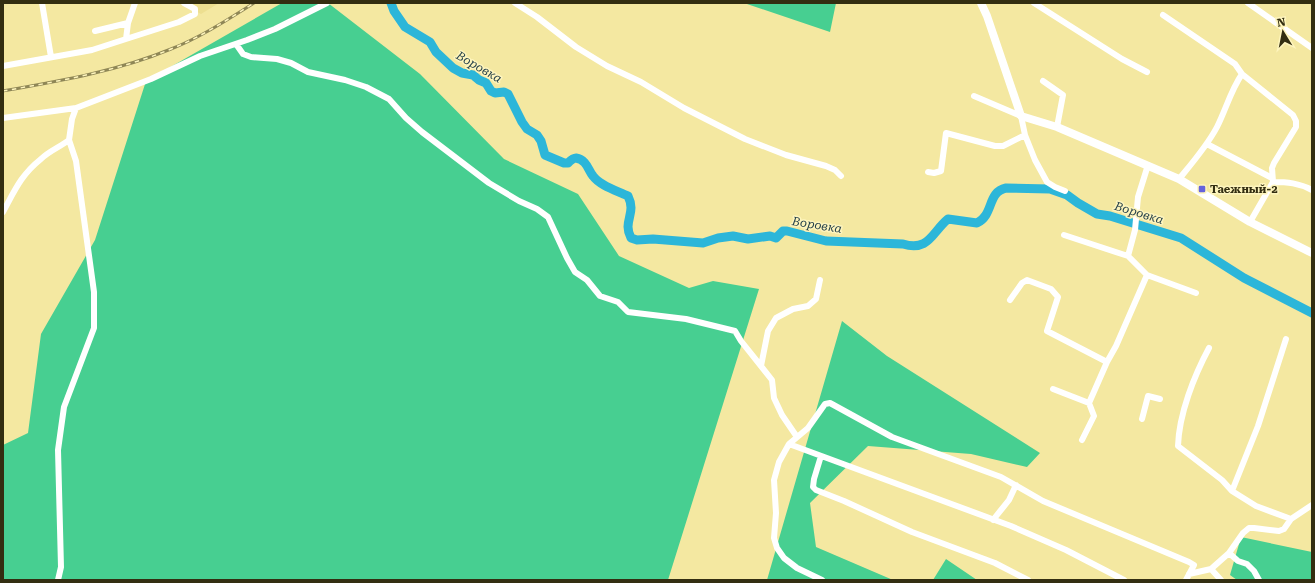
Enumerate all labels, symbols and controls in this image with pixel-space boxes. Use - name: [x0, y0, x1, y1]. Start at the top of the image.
- north arrow: [1263, 12, 1303, 52]
- text: N: [1276, 15, 1287, 30]
- water label: Воровка: [453, 48, 504, 86]
- place label: Таежный-2: [1210, 183, 1278, 196]
- marker: Таежный-2: [1197, 184, 1207, 194]
- water label: Воровка: [1112, 199, 1165, 227]
- water label: Воровка: [790, 214, 843, 236]

